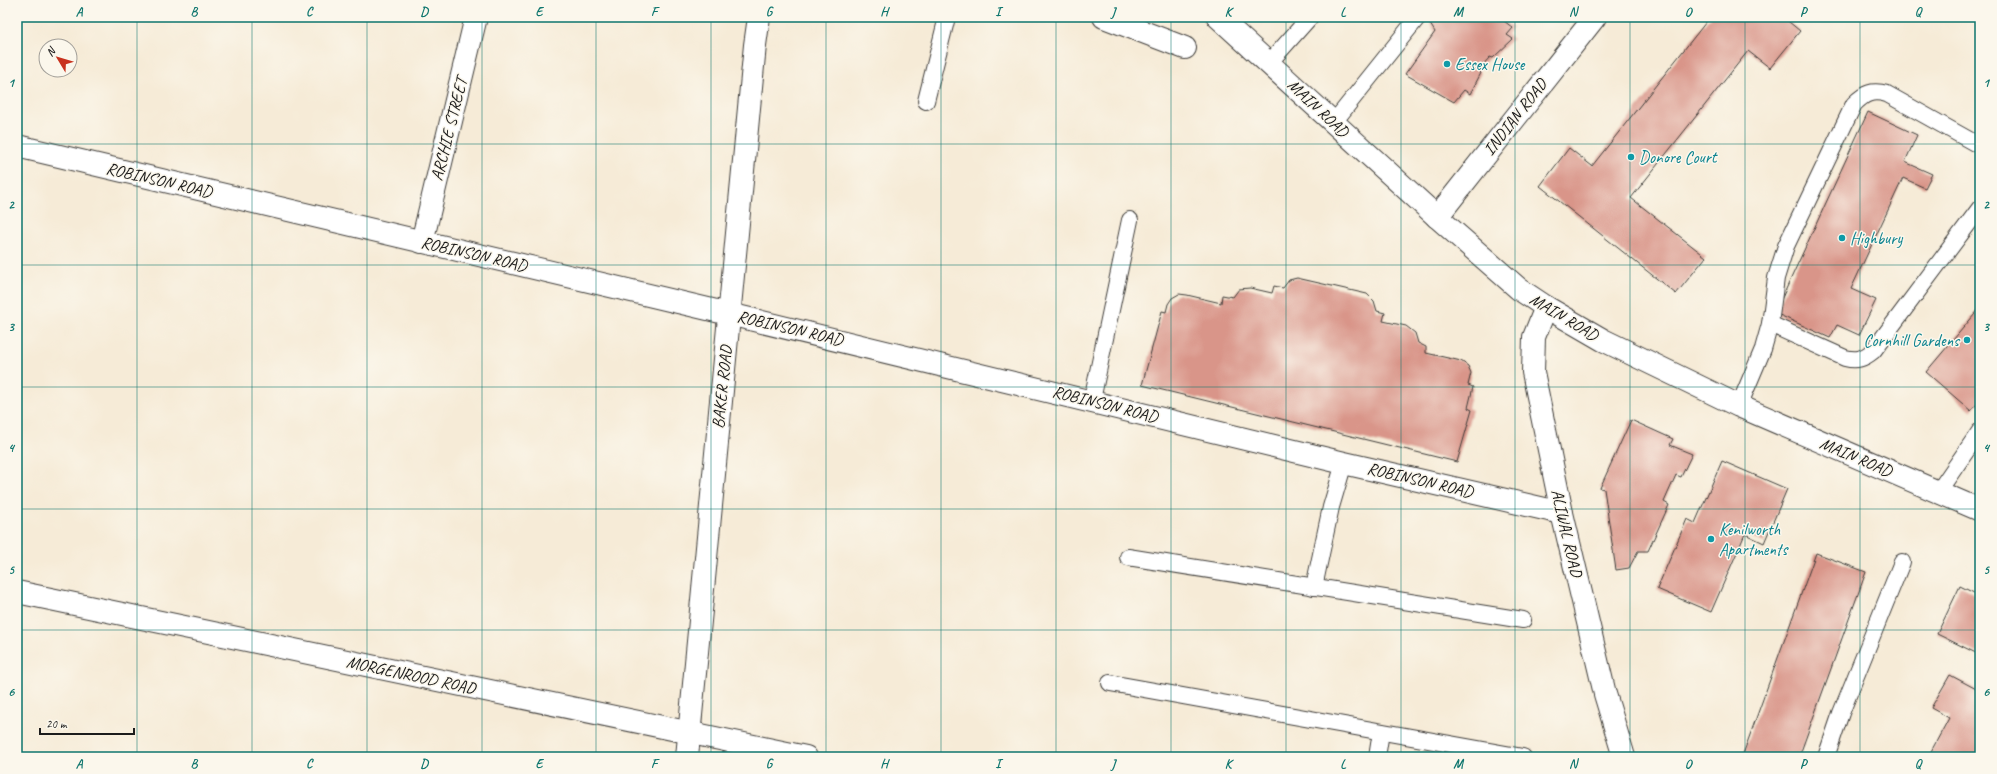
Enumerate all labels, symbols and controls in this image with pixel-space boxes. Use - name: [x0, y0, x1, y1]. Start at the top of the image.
- text: A: [76, 4, 84, 20]
- text: B: [191, 4, 199, 20]
- text: C: [306, 4, 314, 20]
- text: D: [420, 4, 429, 20]
- text: E: [536, 4, 545, 20]
- text: F: [651, 4, 660, 20]
- text: G: [766, 4, 774, 20]
- text: H: [880, 4, 890, 20]
- text: I: [995, 4, 1004, 20]
- text: J: [1110, 4, 1117, 20]
- text: K: [1225, 4, 1235, 20]
- text: L: [1340, 4, 1347, 20]
- text: M: [1453, 4, 1464, 20]
- text: N: [1569, 4, 1580, 20]
- text: O: [1685, 4, 1694, 20]
- text: P: [1800, 4, 1809, 20]
- text: Q: [1915, 4, 1923, 20]
- north arrow: [38, 38, 78, 78]
- text: N: [43, 43, 59, 59]
- place label: Essex House: [1455, 54, 1526, 75]
- marker: Essex House: [1442, 59, 1452, 69]
- street label: ARCHIE STREET: [426, 72, 473, 183]
- street label: MAIN ROAD: [1283, 74, 1355, 143]
- street label: INDIAN ROAD: [1479, 74, 1552, 160]
- text: 1: [8, 75, 16, 91]
- text: 1: [1983, 75, 1991, 91]
- place label: Donore Court: [1639, 147, 1719, 168]
- marker: Donore Court: [1626, 152, 1636, 162]
- street label: ROBINSON ROAD: [104, 158, 216, 203]
- text: 2: [8, 197, 15, 213]
- text: 2: [1983, 197, 1990, 213]
- place label: Highbury: [1850, 228, 1903, 249]
- street label: ROBINSON ROAD: [419, 232, 531, 277]
- marker: Highbury: [1837, 233, 1847, 243]
- street label: MAIN ROAD: [1526, 288, 1604, 347]
- street label: ROBINSON ROAD: [735, 306, 847, 351]
- text: 3: [8, 319, 15, 335]
- text: 3: [1983, 319, 1990, 335]
- place label: Cornhill Gardens: [1863, 330, 1961, 351]
- marker: Cornhill Gardens: [1962, 335, 1972, 345]
- street label: BAKER ROAD: [707, 343, 737, 429]
- street label: ROBINSON ROAD: [1050, 381, 1162, 428]
- street label: MAIN ROAD: [1817, 432, 1897, 482]
- text: 4: [8, 440, 16, 456]
- text: 4: [1983, 440, 1991, 456]
- street label: ROBINSON ROAD: [1365, 458, 1477, 503]
- street label: ALIWAL ROAD: [1547, 487, 1588, 580]
- place label: Kenilworth Apartments: [1719, 519, 1789, 560]
- marker: Kenilworth Apartments: [1706, 534, 1716, 544]
- text: 5: [8, 562, 15, 578]
- text: 5: [1983, 562, 1990, 578]
- street label: MORGENROOD ROAD: [345, 651, 479, 699]
- text: 6: [8, 684, 15, 700]
- text: 6: [1983, 684, 1990, 700]
- scale bar: [40, 710, 134, 736]
- text: 20 m: [46, 716, 68, 732]
- text: A: [76, 756, 84, 772]
- text: B: [191, 756, 199, 772]
- text: C: [306, 756, 314, 772]
- text: D: [420, 756, 429, 772]
- text: E: [536, 756, 545, 772]
- text: F: [651, 756, 660, 772]
- text: G: [766, 756, 774, 772]
- text: H: [880, 756, 890, 772]
- text: I: [995, 756, 1004, 772]
- text: J: [1110, 756, 1117, 772]
- text: K: [1225, 756, 1235, 772]
- text: L: [1340, 756, 1347, 772]
- text: M: [1453, 756, 1464, 772]
- text: N: [1569, 756, 1580, 772]
- text: O: [1685, 756, 1694, 772]
- text: P: [1800, 756, 1809, 772]
- text: Q: [1915, 756, 1923, 772]

